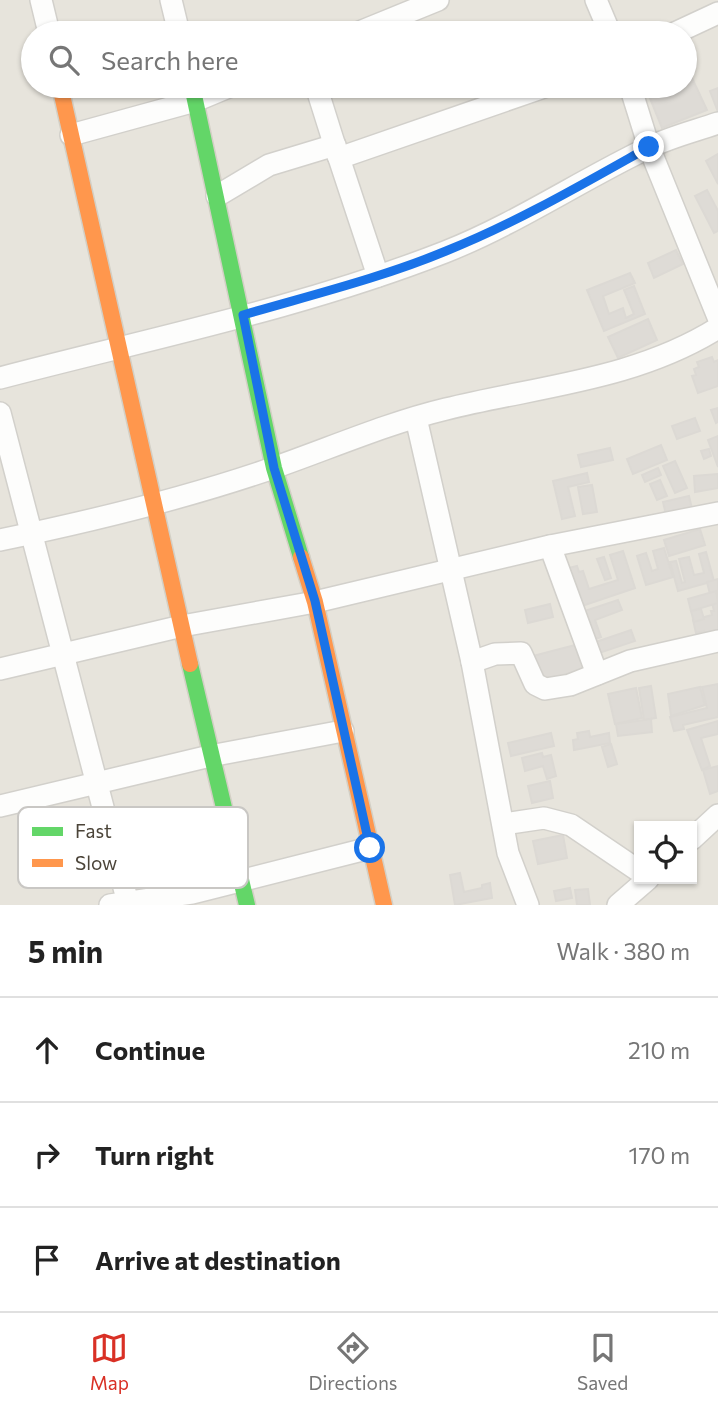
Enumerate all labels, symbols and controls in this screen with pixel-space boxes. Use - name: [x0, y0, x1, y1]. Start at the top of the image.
- search box: [21, 21, 697, 98]
- icon: search: [45, 41, 83, 79]
- text: Search here: [101, 44, 239, 75]
- route end: [633, 131, 664, 162]
- legend: [18, 807, 248, 888]
- text: Fast: [75, 819, 112, 842]
- map controls: [634, 821, 697, 884]
- button: locate: [634, 821, 697, 884]
- route start: [354, 832, 385, 863]
- text: Slow: [75, 851, 117, 874]
- text: 5 min: [28, 932, 103, 969]
- text: Walk · 380 m: [557, 937, 690, 965]
- icon: ahead: [28, 1031, 66, 1069]
- text: Continue: [95, 1034, 205, 1065]
- text: 210 m: [628, 1036, 690, 1064]
- icon: right: [28, 1136, 66, 1174]
- text: Turn right: [95, 1139, 214, 1170]
- text: 170 m: [629, 1141, 690, 1169]
- icon: arrive: [28, 1241, 66, 1279]
- text: Arrive at destination: [95, 1244, 341, 1275]
- tab: Map: [90, 1329, 129, 1394]
- tab: Directions: [308, 1329, 398, 1394]
- tab: Saved: [577, 1329, 628, 1394]

